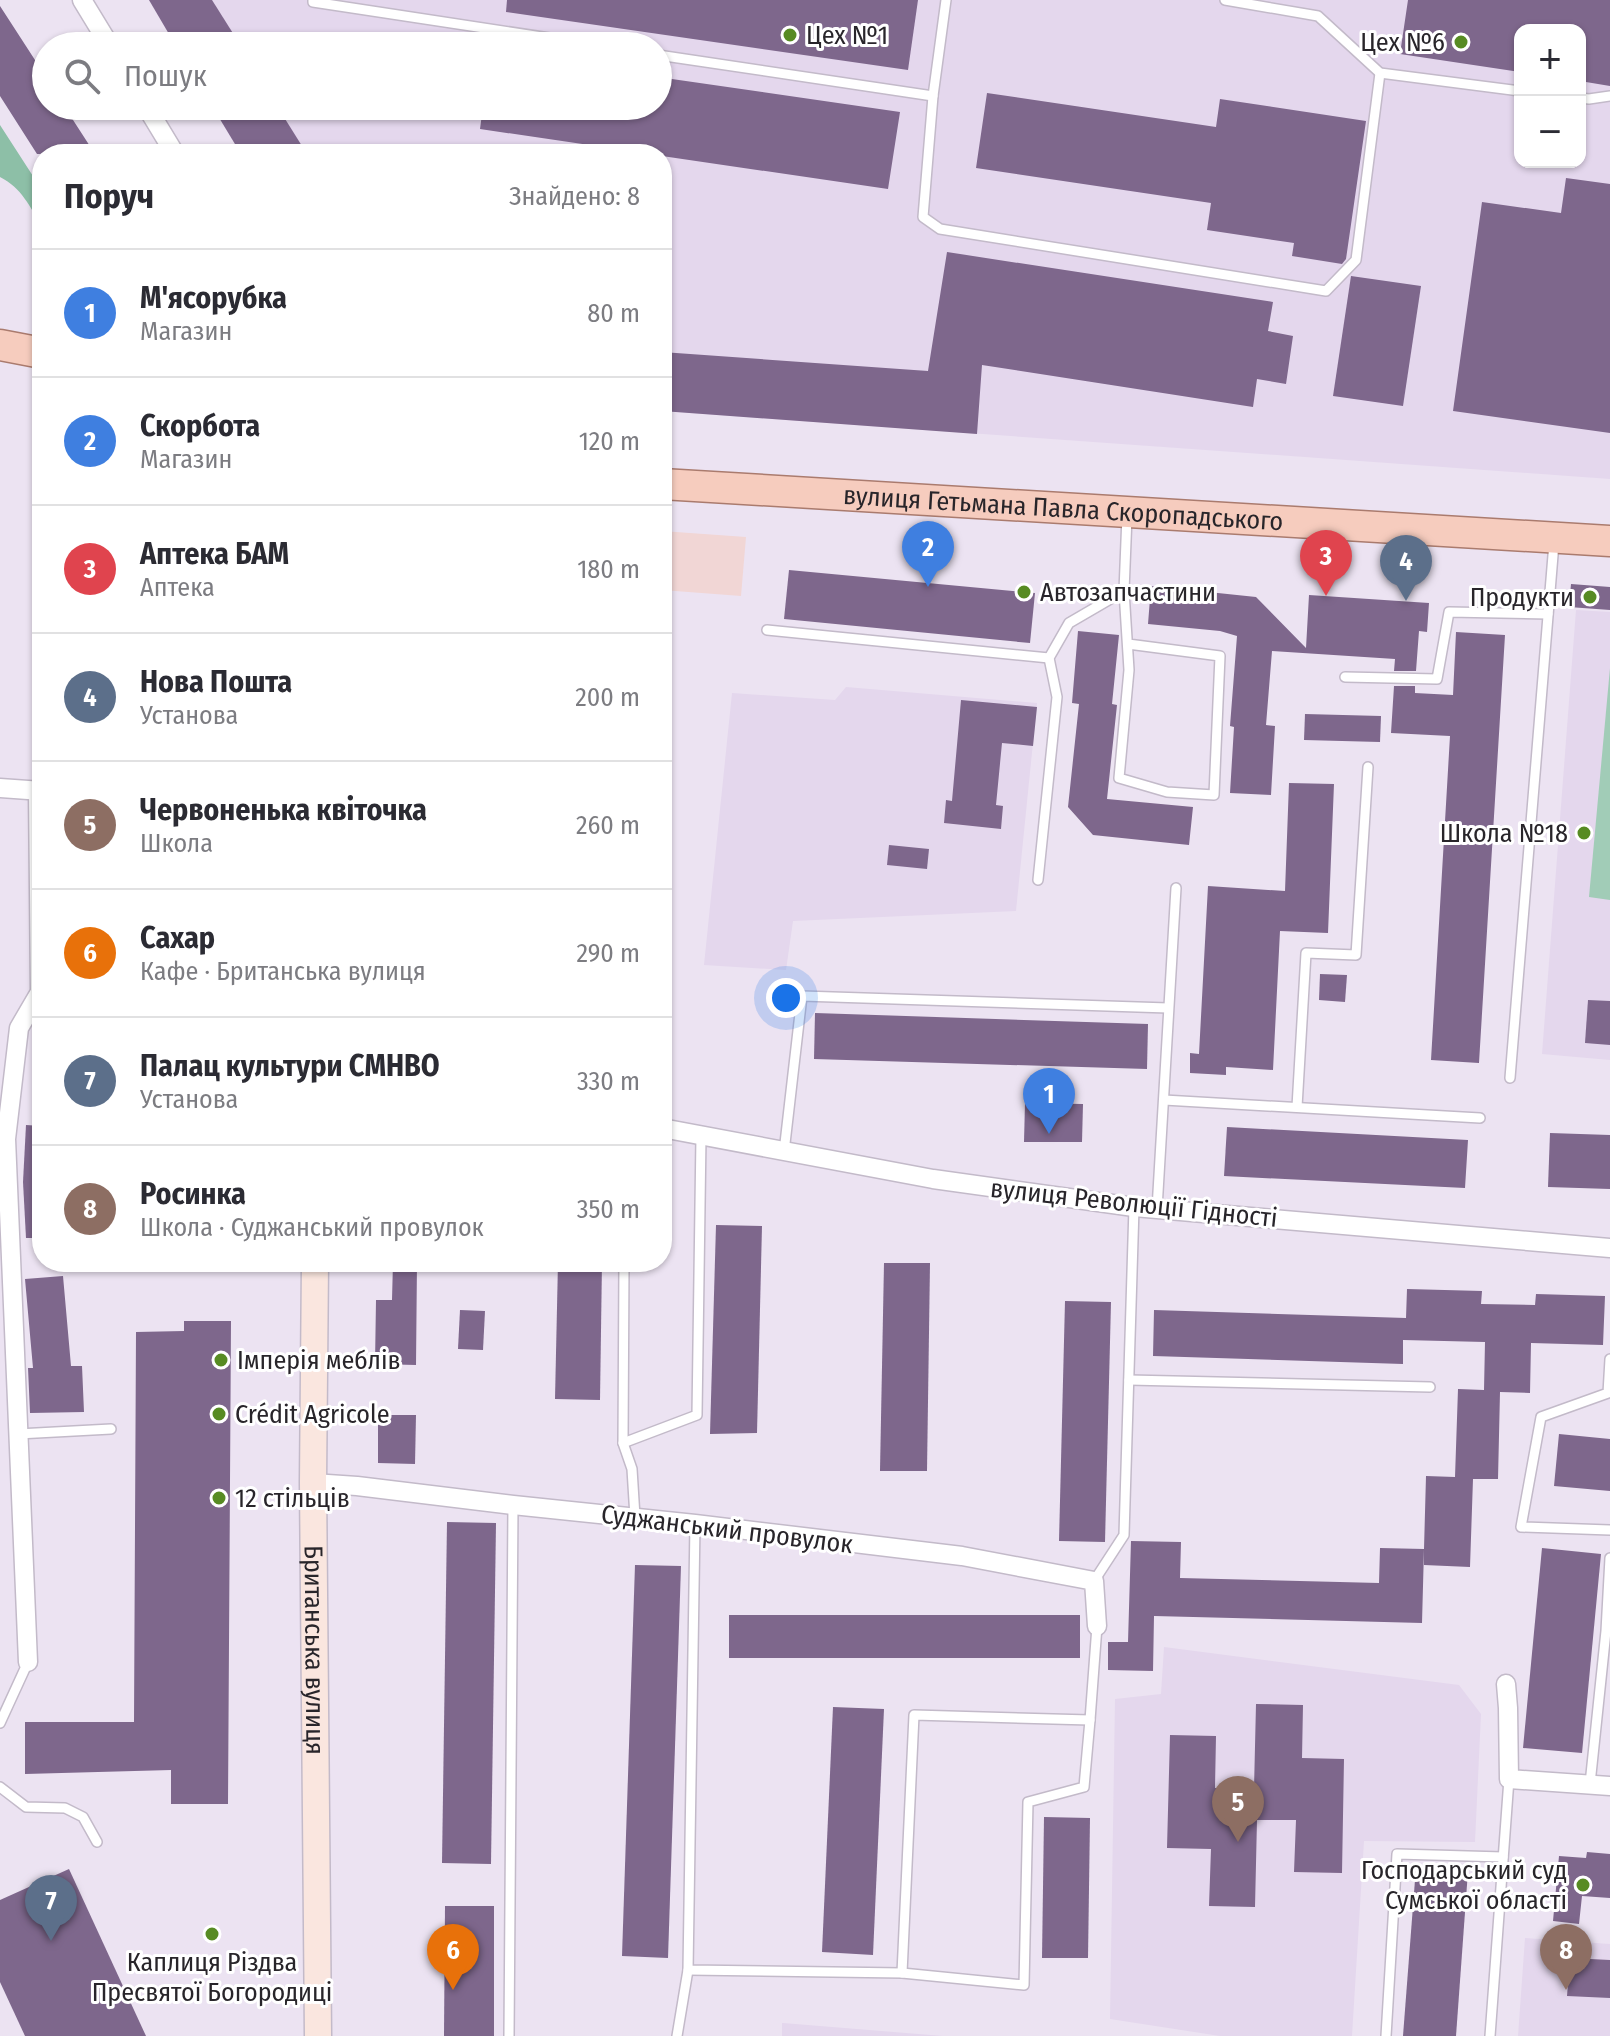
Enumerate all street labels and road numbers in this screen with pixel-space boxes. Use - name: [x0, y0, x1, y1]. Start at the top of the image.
- street label: вулиця Гетьмана Павла Скоропадського: [842, 480, 1284, 537]
- street label: вулиця Революції Гідності: [989, 1173, 1279, 1234]
- street label: Суджанський провулок: [599, 1499, 854, 1560]
- street label: Британська вулиця: [298, 1545, 330, 1755]

